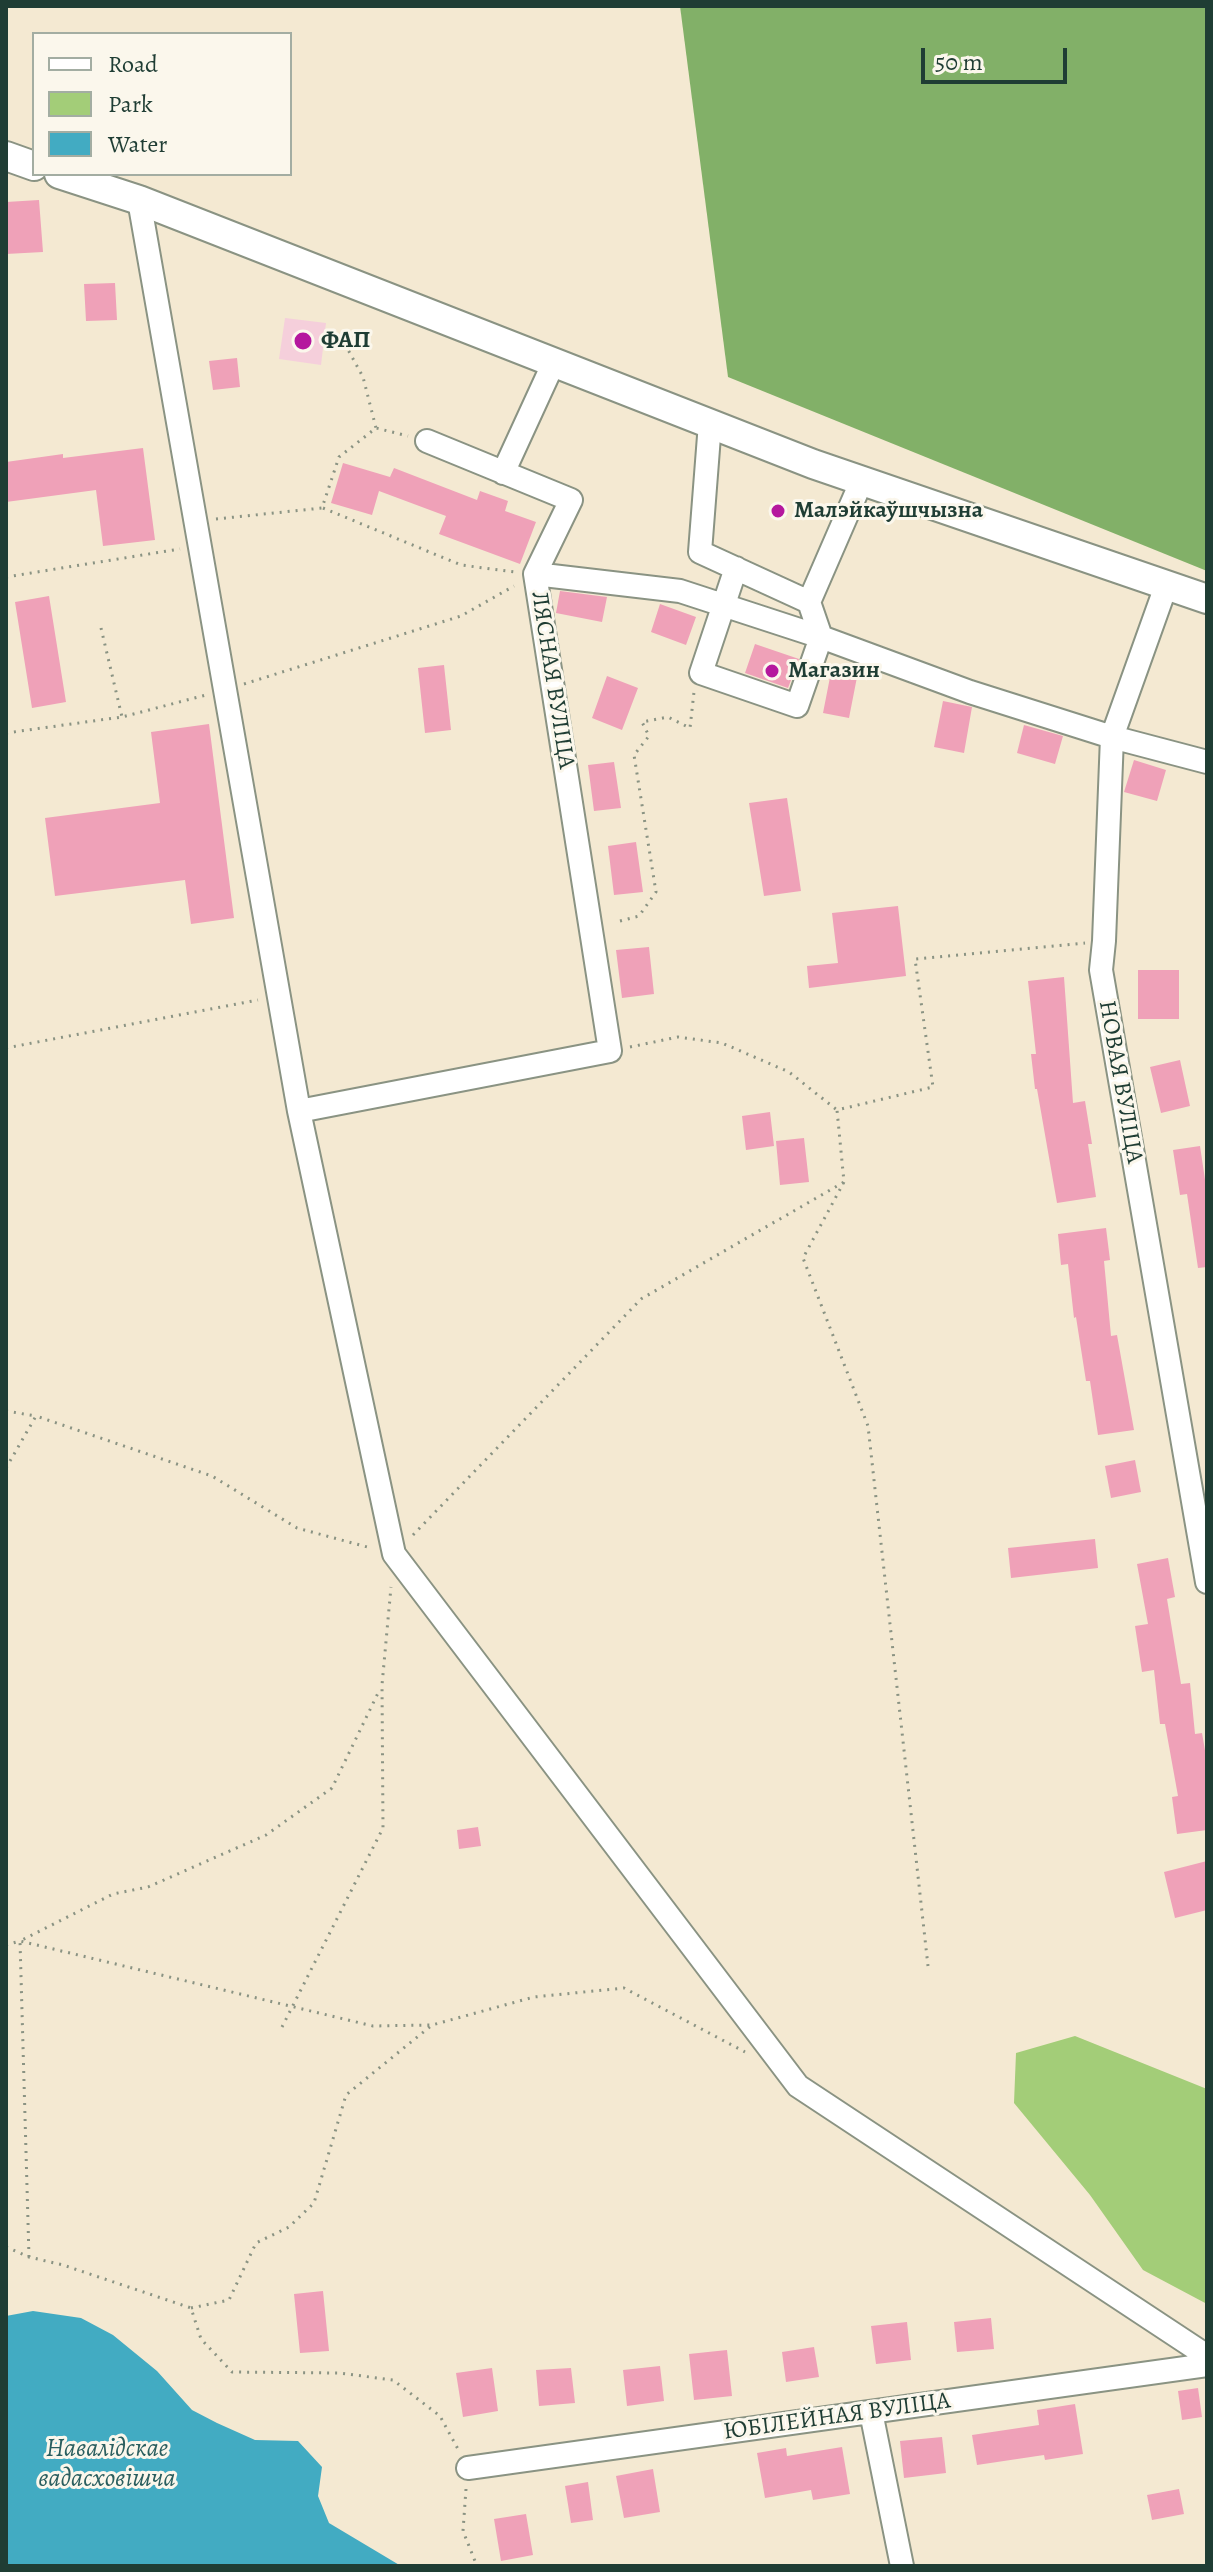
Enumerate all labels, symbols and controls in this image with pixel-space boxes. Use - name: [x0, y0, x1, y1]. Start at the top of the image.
- legend: [32, 32, 292, 176]
- scale bar: [925, 32, 1071, 82]
- text: 50 m: [935, 46, 983, 78]
- text: Road: [108, 48, 158, 80]
- text: Park: [108, 88, 153, 120]
- text: Water: [108, 128, 168, 160]
- place label: ФАП: [321, 327, 370, 355]
- marker: ФАП: [292, 330, 314, 352]
- place label: Малэйкаўшчызна: [794, 497, 983, 525]
- marker: Малэйкаўшчызна: [769, 502, 787, 520]
- street label: ЛЯСНАЯ ВУЛІЦА: [524, 589, 580, 771]
- place label: Магазин: [788, 657, 880, 685]
- marker: Магазин: [763, 662, 781, 680]
- street label: НОВАЯ ВУЛІЦА: [1091, 998, 1149, 1166]
- street label: ЮБІЛЕЙНАЯ ВУЛІЦА: [722, 2387, 952, 2447]
- water label: Навалідскае вадасховішча: [38, 2434, 176, 2496]

